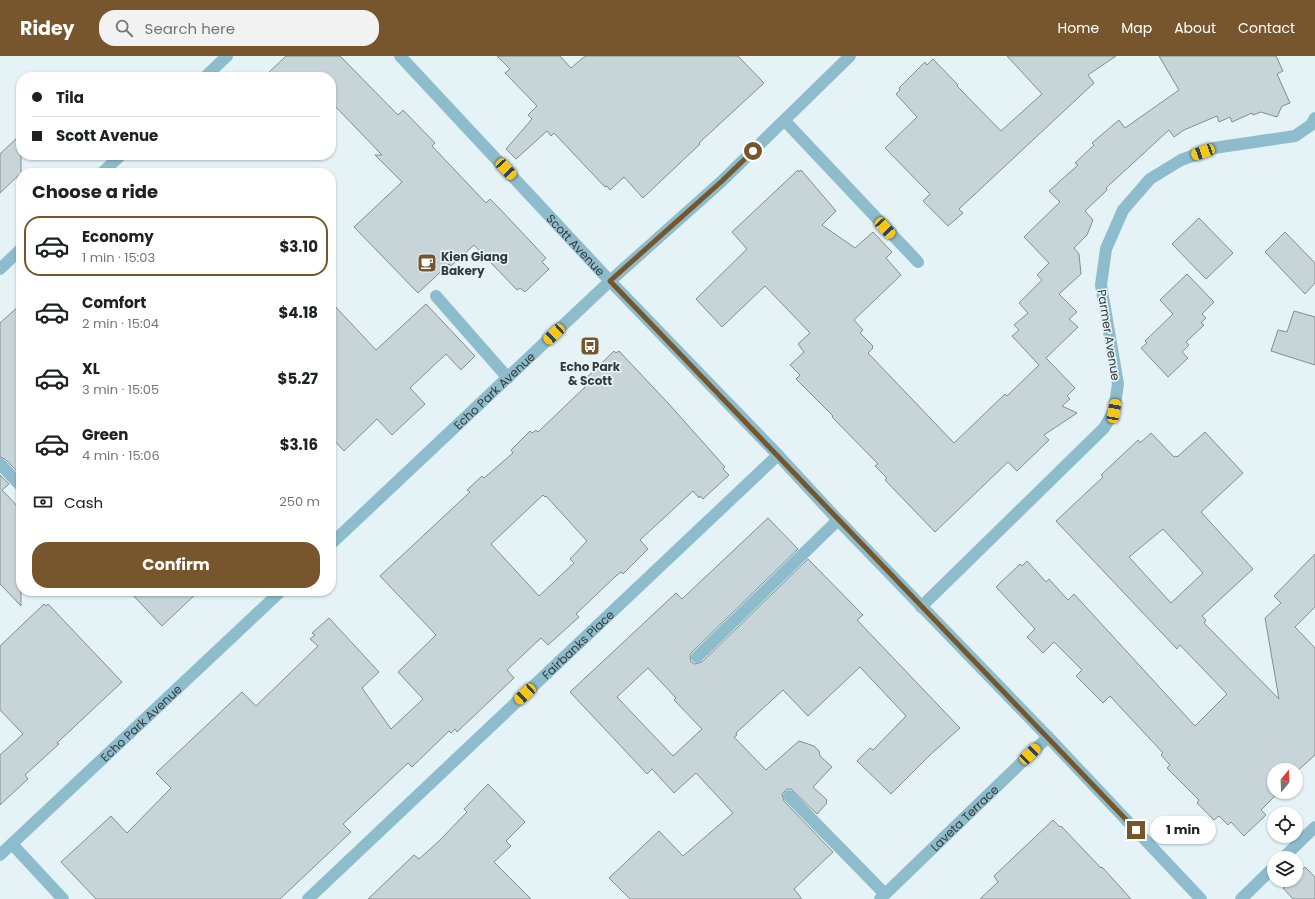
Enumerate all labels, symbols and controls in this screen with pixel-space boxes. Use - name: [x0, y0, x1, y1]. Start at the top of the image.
- search box: [99, 10, 379, 46]
- text: Ridey: [20, 15, 75, 42]
- icon: search: [113, 17, 135, 39]
- text: Search here: [145, 18, 235, 39]
- text: Home: [1057, 18, 1099, 38]
- text: Map: [1121, 18, 1152, 38]
- text: About: [1174, 18, 1216, 38]
- text: Contact: [1238, 18, 1295, 38]
- text: Tila: [56, 87, 84, 108]
- text: Scott Avenue: [56, 125, 158, 146]
- route start: [744, 142, 762, 160]
- car: [1190, 142, 1216, 162]
- car: [493, 156, 519, 182]
- text: Choose a ride: [32, 179, 158, 204]
- street label: Scott Avenue: [543, 210, 609, 279]
- car: [872, 215, 898, 241]
- text: Economy: [82, 226, 154, 247]
- icon: car: [34, 228, 70, 264]
- text: $3.10: [279, 236, 318, 257]
- text: 1 min · 15:03: [82, 248, 155, 267]
- place label: Kien Giang Bakery: [441, 248, 508, 279]
- cafe icon: Kien Giang Bakery: [416, 252, 438, 274]
- street label: Parmer Avenue: [1093, 288, 1125, 382]
- text: Comfort: [82, 292, 146, 313]
- icon: car: [34, 294, 70, 330]
- text: $4.18: [278, 302, 318, 323]
- text: 2 min · 15:04: [82, 314, 159, 333]
- car: [541, 321, 567, 347]
- bus stop icon: Echo Park & Scott: [579, 335, 601, 357]
- street label: Echo Park Avenue: [450, 348, 538, 433]
- text: XL: [82, 358, 100, 379]
- place label: Echo Park & Scott: [560, 358, 621, 389]
- icon: car: [34, 360, 70, 396]
- text: $5.27: [278, 368, 318, 389]
- text: 3 min · 15:05: [82, 380, 159, 399]
- car: [1106, 398, 1122, 424]
- text: Green: [82, 424, 128, 445]
- icon: car: [34, 426, 70, 462]
- text: $3.16: [280, 434, 318, 455]
- text: 4 min · 15:06: [82, 446, 160, 465]
- icon: cash: [32, 491, 54, 513]
- text: Cash: [64, 492, 103, 513]
- text: 250 m: [279, 492, 320, 511]
- button: Confirm: [32, 542, 320, 588]
- street label: Fairbanks Place: [538, 606, 618, 683]
- street label: Echo Park Avenue: [96, 680, 185, 765]
- car: [512, 681, 538, 707]
- car: [1017, 741, 1043, 767]
- north arrow: [1267, 763, 1303, 799]
- map controls: [1267, 763, 1303, 887]
- street label: Laveta Terrace: [926, 781, 1002, 855]
- button: locate: [1267, 807, 1303, 843]
- callout: 1 min: [1150, 816, 1216, 844]
- text: 1 min: [1166, 820, 1200, 839]
- route end: [1127, 821, 1145, 839]
- button: layers: [1267, 851, 1303, 887]

